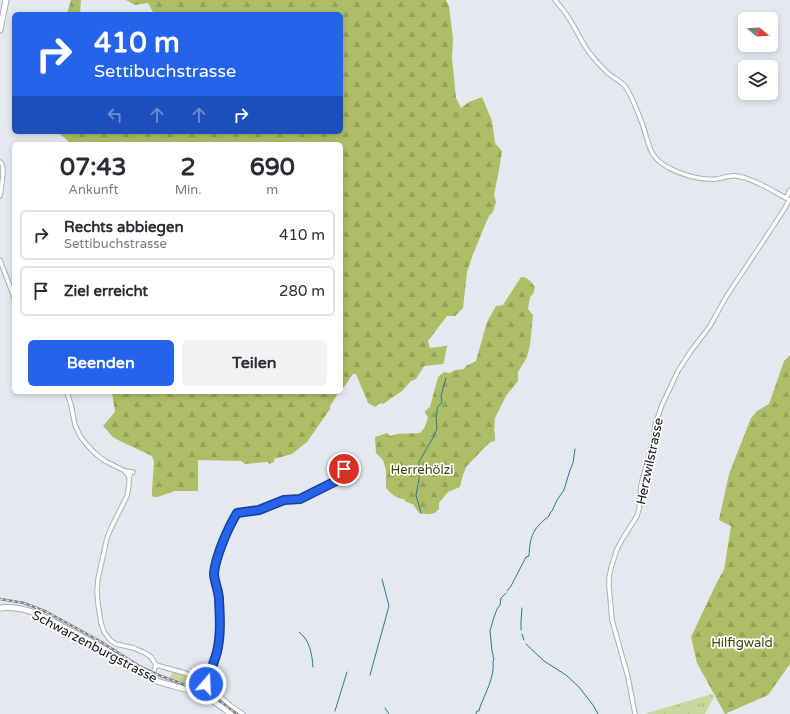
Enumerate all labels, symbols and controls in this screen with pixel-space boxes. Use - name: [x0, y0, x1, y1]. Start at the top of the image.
- north arrow: [738, 12, 778, 52]
- map controls: [738, 12, 778, 100]
- text: 410 m: [94, 26, 180, 60]
- icon: right: [28, 28, 80, 80]
- text: Settibuchstrasse: [94, 60, 236, 82]
- button: layers: [738, 60, 778, 100]
- icon: left: [104, 104, 126, 126]
- icon: ahead: [146, 104, 168, 126]
- icon: ahead: [188, 104, 210, 126]
- icon: right: [230, 104, 252, 126]
- text: 07:43: [60, 153, 127, 182]
- text: 2: [181, 153, 196, 182]
- text: 690: [250, 153, 295, 182]
- text: Ankunft: [68, 182, 118, 198]
- text: Min.: [175, 182, 202, 198]
- text: m: [266, 182, 278, 198]
- text: Rechts abbiegen: [64, 218, 184, 236]
- icon: right: [30, 224, 52, 246]
- text: 410 m: [279, 226, 325, 244]
- text: Settibuchstrasse: [64, 236, 167, 252]
- icon: arrive: [30, 280, 52, 302]
- text: Ziel erreicht: [64, 282, 148, 300]
- text: 280 m: [279, 282, 325, 300]
- button: Beenden: [28, 340, 174, 386]
- button: Teilen: [182, 340, 327, 386]
- street label: Herzwilstrasse: [633, 416, 667, 506]
- pin: [327, 452, 361, 486]
- icon: arrive: [333, 458, 355, 480]
- park label: Herrehölzi: [391, 462, 453, 478]
- street label: Schwarzenburgstrasse: [29, 607, 160, 687]
- park label: Hilfigwald: [711, 635, 773, 651]
- position arrow: [185, 663, 227, 705]

